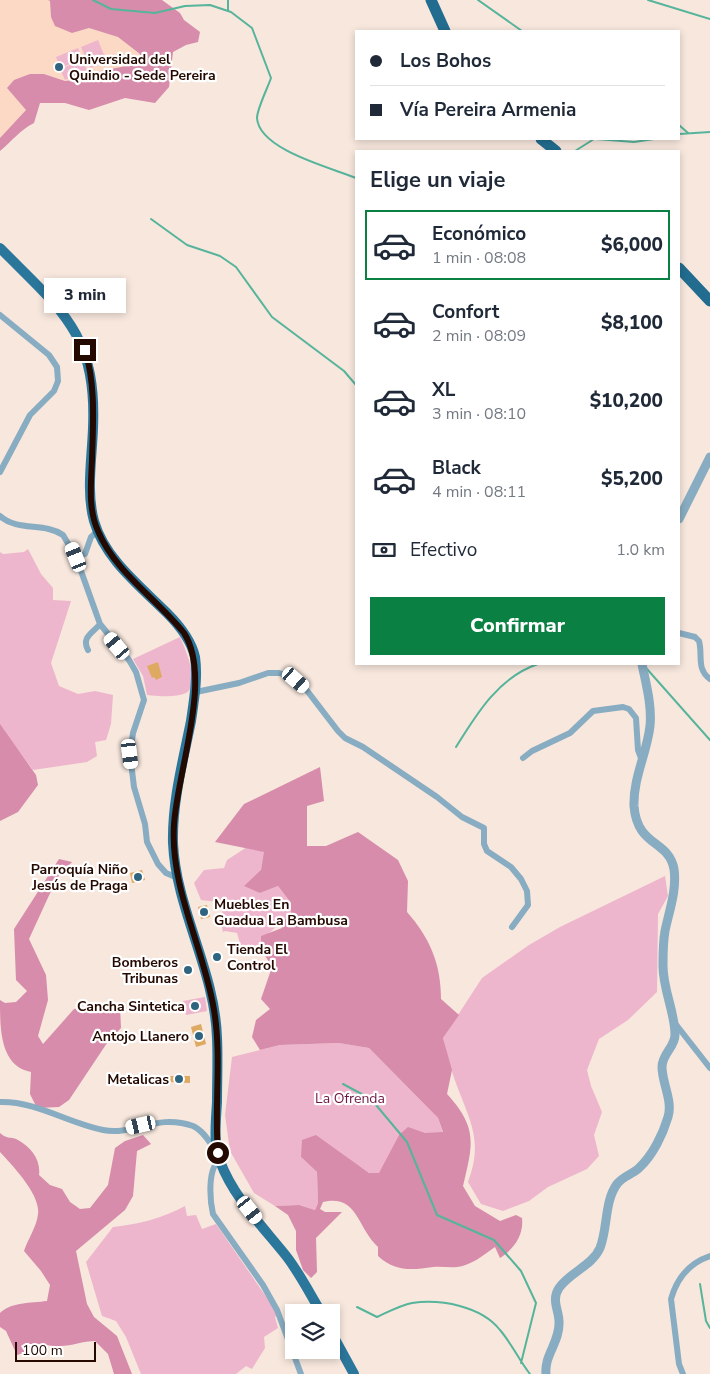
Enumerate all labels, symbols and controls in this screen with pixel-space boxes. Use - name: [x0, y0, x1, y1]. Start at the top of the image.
- text: Los Bohos: [400, 48, 491, 74]
- place label: Universidad del Quindio - Sede Pereira: [69, 50, 216, 85]
- marker: Universidad del Quindio - Sede Pereira: [53, 61, 65, 73]
- text: Vía Pereira Armenia: [400, 97, 576, 123]
- text: Elige un viaje: [370, 165, 505, 195]
- text: Económico: [432, 221, 526, 247]
- icon: car: [372, 223, 417, 268]
- text: $6,000: [601, 232, 663, 258]
- text: 1 min · 08:08: [432, 247, 526, 269]
- callout: 3 min: [44, 278, 126, 312]
- text: 3 min: [64, 284, 106, 306]
- text: Confort: [432, 299, 499, 325]
- icon: car: [372, 301, 417, 346]
- text: $8,100: [601, 310, 663, 336]
- text: 2 min · 08:09: [432, 325, 526, 347]
- route end: [74, 339, 96, 361]
- text: XL: [432, 377, 455, 403]
- icon: car: [372, 379, 417, 424]
- text: $10,200: [590, 388, 663, 414]
- text: 3 min · 08:10: [432, 403, 526, 425]
- text: Black: [432, 455, 481, 481]
- icon: car: [372, 457, 417, 502]
- text: $5,200: [601, 466, 663, 492]
- text: 4 min · 08:11: [432, 481, 526, 503]
- icon: cash: [370, 536, 398, 564]
- text: Efectivo: [410, 537, 477, 563]
- text: 1.0 km: [616, 539, 665, 561]
- car: [63, 540, 88, 574]
- button: Confirmar: [370, 597, 665, 655]
- car: [101, 630, 132, 662]
- car: [279, 664, 312, 696]
- car: [120, 738, 139, 770]
- place label: Parroquía Niño Jesús de Praga: [31, 860, 128, 895]
- marker: Parroquía Niño Jesús de Praga: [132, 871, 144, 883]
- place label: Muebles En Guadua La Bambusa: [214, 895, 348, 930]
- marker: Muebles En Guadua La Bambusa: [198, 906, 210, 918]
- place label: Tienda El Control: [227, 940, 288, 975]
- marker: Tienda El Control: [211, 951, 223, 963]
- place label: Bomberos Tribunas: [112, 953, 178, 988]
- marker: Bomberos Tribunas: [182, 964, 194, 976]
- place label: Cancha Sintetica: [77, 997, 185, 1016]
- marker: Cancha Sintetica: [189, 1000, 201, 1012]
- place label: Antojo Llanero: [92, 1027, 189, 1046]
- marker: Antojo Llanero: [193, 1030, 205, 1042]
- place label: Metalicas: [107, 1070, 169, 1089]
- marker: Metalicas: [173, 1073, 185, 1085]
- park label: La Ofrenda: [315, 1089, 385, 1108]
- car: [124, 1114, 157, 1136]
- route start: [207, 1142, 229, 1164]
- car: [234, 1194, 265, 1226]
- map controls: [285, 1304, 340, 1359]
- button: layers: [285, 1304, 340, 1359]
- scale bar: [15, 1339, 96, 1362]
- text: 100 m: [22, 1341, 63, 1360]

